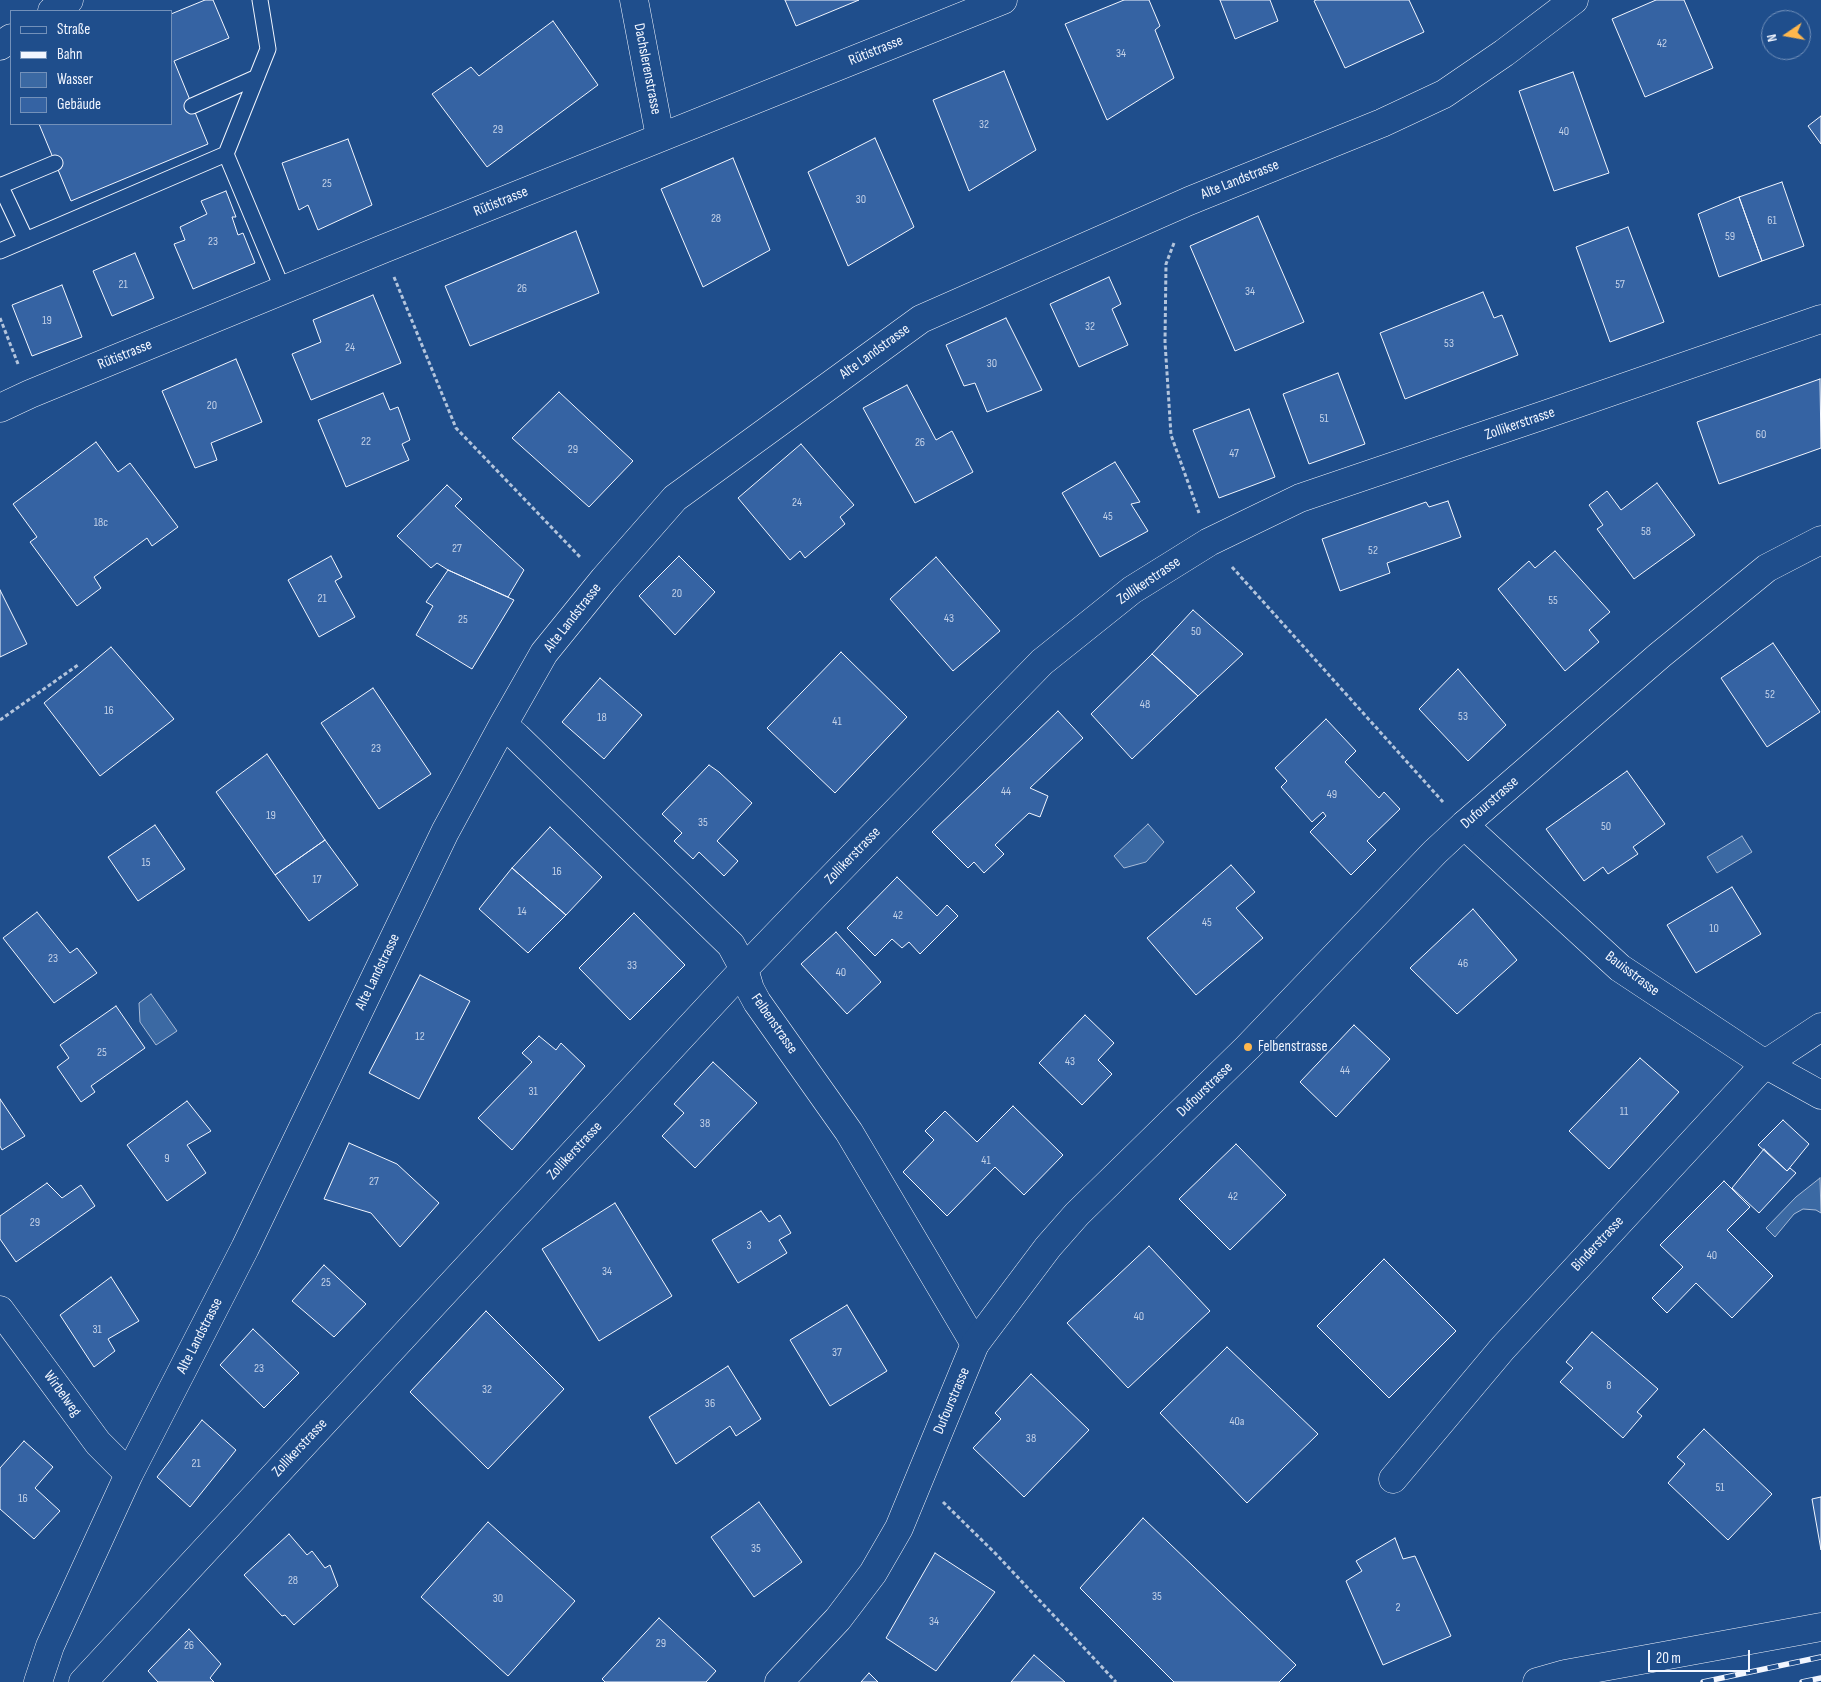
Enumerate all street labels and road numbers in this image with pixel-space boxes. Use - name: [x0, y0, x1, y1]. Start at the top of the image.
- street label: Dachslerenstrasse: [629, 22, 665, 116]
- street label: Rütistrasse: [846, 32, 906, 70]
- street label: Alte Landstrasse: [1198, 156, 1282, 204]
- street label: Rütistrasse: [471, 183, 531, 221]
- street label: Alte Landstrasse: [836, 320, 914, 384]
- street label: Rütistrasse: [95, 336, 155, 374]
- street label: Zollikerstrasse: [1483, 404, 1557, 444]
- street label: Zollikerstrasse: [1114, 553, 1184, 609]
- street label: Alte Landstrasse: [540, 580, 606, 656]
- street label: Dufourstrasse: [1457, 773, 1523, 833]
- street label: Zollikerstrasse: [821, 824, 885, 888]
- street label: Alte Landstrasse: [352, 931, 404, 1013]
- street label: Bauisstrasse: [1601, 948, 1663, 1000]
- street label: Felbenstrasse: [747, 990, 801, 1058]
- street label: Dufourstrasse: [1173, 1059, 1237, 1121]
- street label: Zollikerstrasse: [544, 1118, 606, 1184]
- street label: Binderstrasse: [1568, 1213, 1628, 1275]
- street label: Alte Landstrasse: [173, 1295, 227, 1377]
- street label: Dufourstrasse: [930, 1365, 974, 1437]
- street label: Wirbelweg: [39, 1368, 85, 1420]
- street label: Zollikerstrasse: [269, 1415, 331, 1481]

